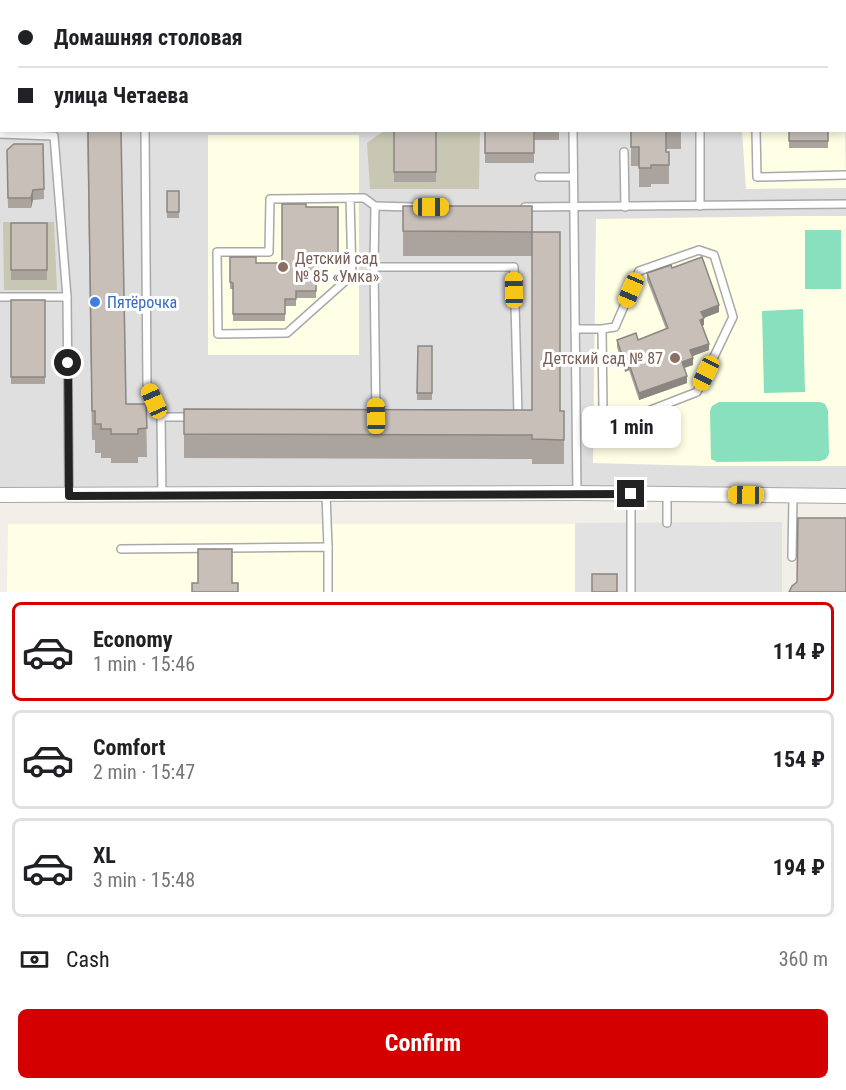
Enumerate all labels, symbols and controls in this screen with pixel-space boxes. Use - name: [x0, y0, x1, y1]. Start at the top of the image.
- text: Домашняя столовая: [54, 25, 243, 50]
- text: улица Четаева: [54, 83, 189, 108]
- car: [413, 198, 449, 216]
- place label: Детский сад № 85 «Умка»: [295, 249, 380, 286]
- marker: Детский сад № 85 «Умка»: [276, 260, 290, 274]
- car: [616, 270, 646, 310]
- car: [505, 272, 523, 308]
- place label: Пятёрочка: [107, 293, 177, 312]
- marker: Пятёрочка: [88, 295, 102, 309]
- route start: [54, 349, 81, 376]
- place label: Детский сад № 87: [543, 349, 663, 368]
- marker: Детский сад № 87: [668, 351, 682, 365]
- car: [690, 353, 722, 393]
- car: [138, 381, 170, 421]
- car: [367, 398, 385, 434]
- callout: 1 min: [582, 407, 680, 449]
- text: 1 min: [609, 415, 654, 439]
- route end: [617, 480, 644, 507]
- car: [728, 486, 764, 504]
- icon: car: [21, 625, 75, 679]
- text: Economy: [93, 627, 173, 652]
- text: 114 ₽: [773, 639, 825, 664]
- text: 1 min · 15:46: [93, 652, 195, 676]
- icon: car: [21, 733, 75, 787]
- text: Comfort: [93, 735, 166, 760]
- text: 154 ₽: [773, 747, 825, 772]
- text: 2 min · 15:47: [93, 760, 195, 784]
- icon: car: [21, 841, 75, 895]
- text: XL: [93, 843, 116, 868]
- text: 194 ₽: [773, 855, 825, 880]
- text: 3 min · 15:48: [93, 868, 195, 892]
- icon: cash: [18, 943, 51, 976]
- text: Cash: [66, 947, 110, 972]
- text: 360 m: [779, 947, 828, 971]
- button: Confirm: [18, 1009, 828, 1078]

